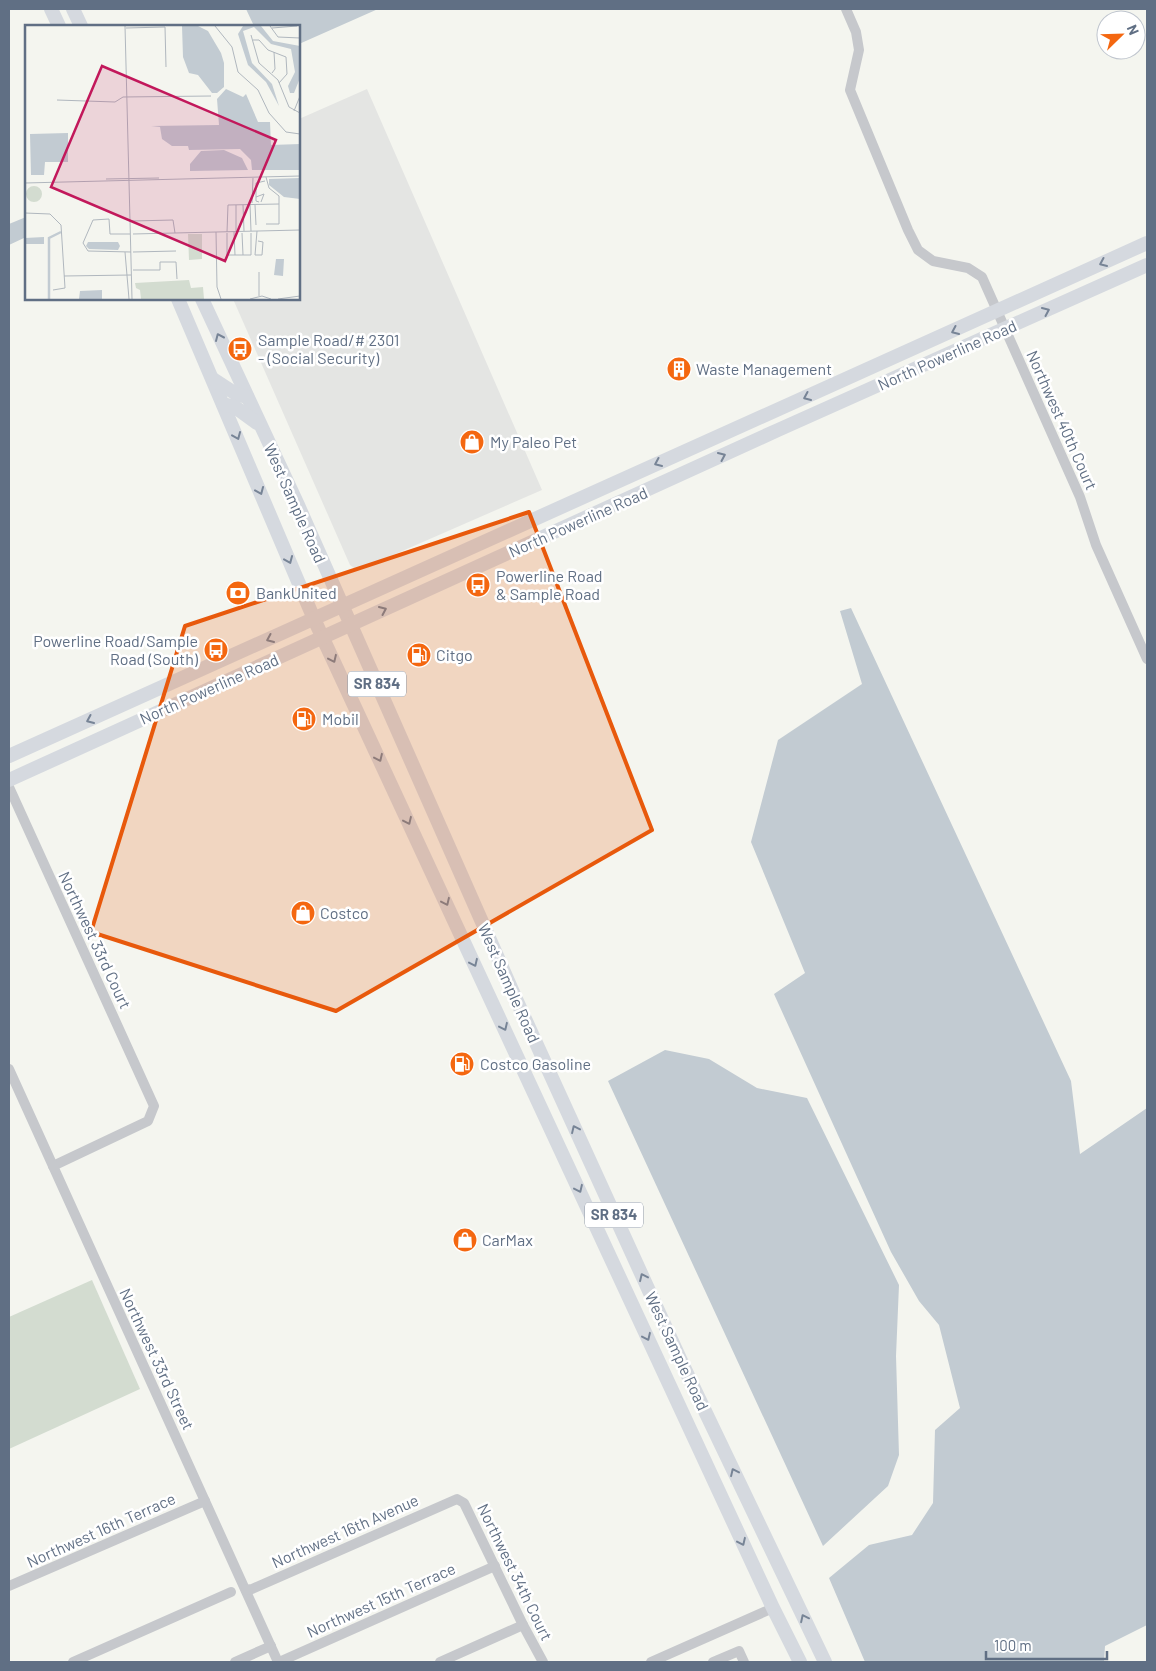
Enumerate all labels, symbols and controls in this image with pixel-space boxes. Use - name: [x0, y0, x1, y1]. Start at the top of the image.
- north arrow: [1096, 10, 1146, 60]
- text: N: [1124, 22, 1143, 37]
- inset map: [25, 25, 300, 300]
- one-way arrow: [1099, 257, 1108, 268]
- one-way arrow: [1041, 306, 1050, 317]
- street label: North Powerline Road: [875, 315, 1019, 394]
- one-way arrow: [951, 324, 960, 335]
- place label: Sample Road/# 2301 - (Social Security): [258, 330, 399, 367]
- one-way arrow: [215, 333, 226, 342]
- bus stop icon: Sample Road/# 2301 - (Social Security): [227, 336, 253, 362]
- street label: Northwest 40th Court: [1023, 347, 1102, 492]
- building icon: Waste Management: [666, 356, 692, 382]
- place label: Waste Management: [696, 359, 832, 378]
- one-way arrow: [803, 391, 812, 402]
- shop icon: My Paleo Pet: [459, 429, 485, 455]
- one-way arrow: [230, 431, 241, 440]
- place label: My Paleo Pet: [490, 432, 577, 451]
- street label: West Sample Road: [261, 440, 330, 565]
- one-way arrow: [717, 452, 726, 463]
- one-way arrow: [654, 457, 663, 468]
- street label: North Powerline Road: [506, 482, 650, 561]
- one-way arrow: [254, 486, 264, 495]
- one-way arrow: [283, 555, 293, 563]
- place label: Powerline Road & Sample Road: [496, 566, 603, 603]
- bus stop icon: Powerline Road & Sample Road: [465, 572, 491, 598]
- bank icon: BankUnited: [225, 580, 251, 606]
- place label: BankUnited: [256, 583, 337, 602]
- one-way arrow: [378, 606, 387, 617]
- place label: Powerline Road/Sample Road (South): [33, 631, 199, 668]
- one-way arrow: [266, 633, 275, 643]
- bus stop icon: Powerline Road/Sample Road (South): [203, 637, 229, 663]
- fuel station icon: Citgo: [406, 642, 432, 668]
- place label: Citgo: [436, 645, 473, 664]
- street label: North Powerline Road: [137, 649, 281, 728]
- one-way arrow: [326, 654, 337, 663]
- road number: SR 834: [348, 672, 406, 696]
- fuel station icon: Mobil: [291, 706, 317, 732]
- place label: Mobil: [322, 709, 359, 728]
- one-way arrow: [86, 713, 95, 724]
- one-way arrow: [373, 753, 383, 762]
- one-way arrow: [402, 816, 413, 825]
- street label: Northwest 33rd Court: [55, 868, 136, 1011]
- one-way arrow: [440, 897, 450, 906]
- shop icon: Costco: [290, 900, 316, 926]
- place label: Costco: [320, 903, 369, 922]
- street label: West Sample Road: [475, 920, 544, 1045]
- one-way arrow: [468, 957, 478, 966]
- one-way arrow: [498, 1022, 508, 1031]
- fuel station icon: Costco Gasoline: [449, 1051, 475, 1077]
- place label: Costco Gasoline: [480, 1054, 591, 1073]
- one-way arrow: [571, 1125, 581, 1134]
- one-way arrow: [573, 1184, 583, 1193]
- road number: SR 834: [585, 1202, 643, 1228]
- shop icon: CarMax: [452, 1227, 478, 1253]
- place label: CarMax: [482, 1230, 533, 1249]
- one-way arrow: [638, 1273, 649, 1282]
- street label: Northwest 33rd Street: [116, 1285, 199, 1433]
- street label: West Sample Road: [642, 1288, 713, 1413]
- one-way arrow: [641, 1332, 652, 1341]
- one-way arrow: [730, 1468, 740, 1477]
- street label: Northwest 16th Terrace: [23, 1488, 178, 1571]
- street label: Northwest 16th Avenue: [268, 1490, 421, 1571]
- street label: Northwest 34th Court: [474, 1500, 557, 1643]
- one-way arrow: [736, 1537, 747, 1546]
- street label: Northwest 15th Terrace: [303, 1558, 458, 1641]
- one-way arrow: [800, 1614, 810, 1623]
- scale bar: [986, 1628, 1107, 1660]
- text: 100 m: [994, 1636, 1032, 1654]

